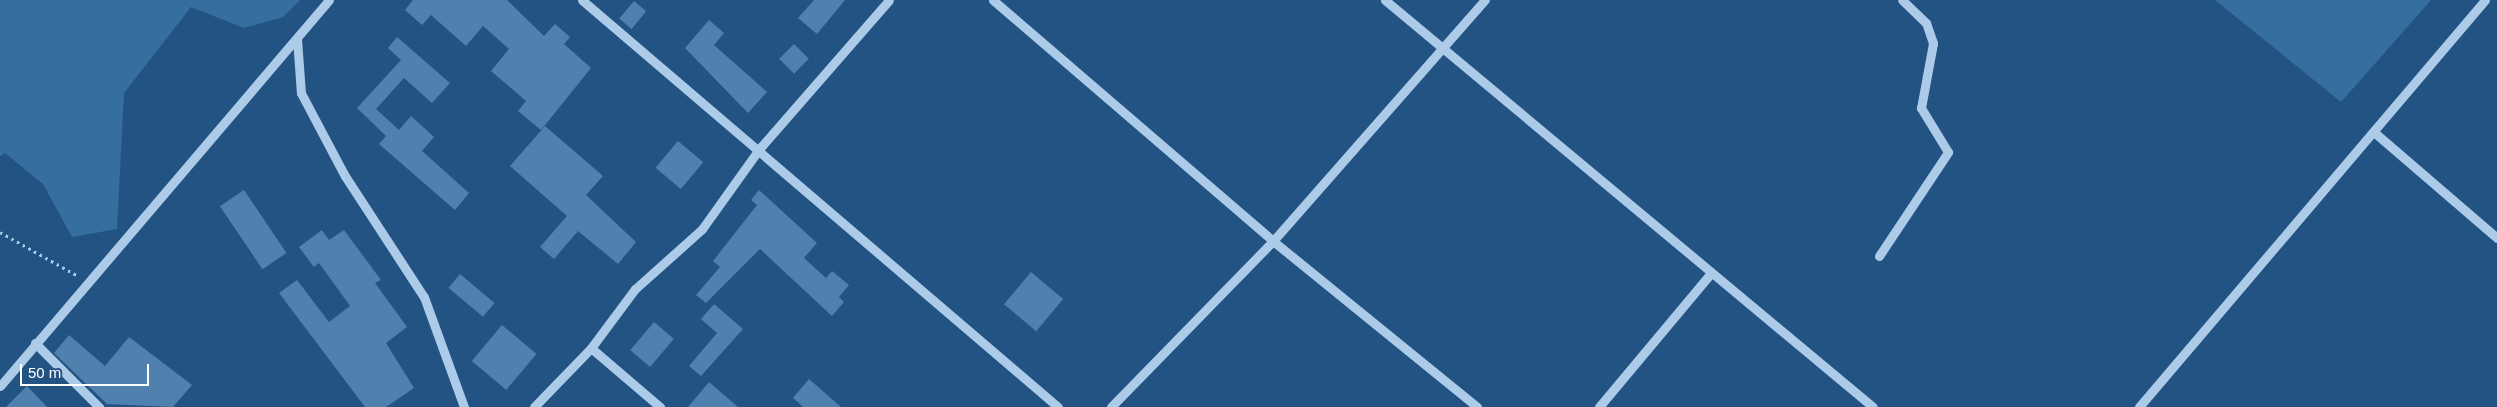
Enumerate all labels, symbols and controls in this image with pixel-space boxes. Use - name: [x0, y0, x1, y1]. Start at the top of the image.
- scale bar: [22, 354, 151, 386]
- text: 50 m: [28, 364, 61, 381]

